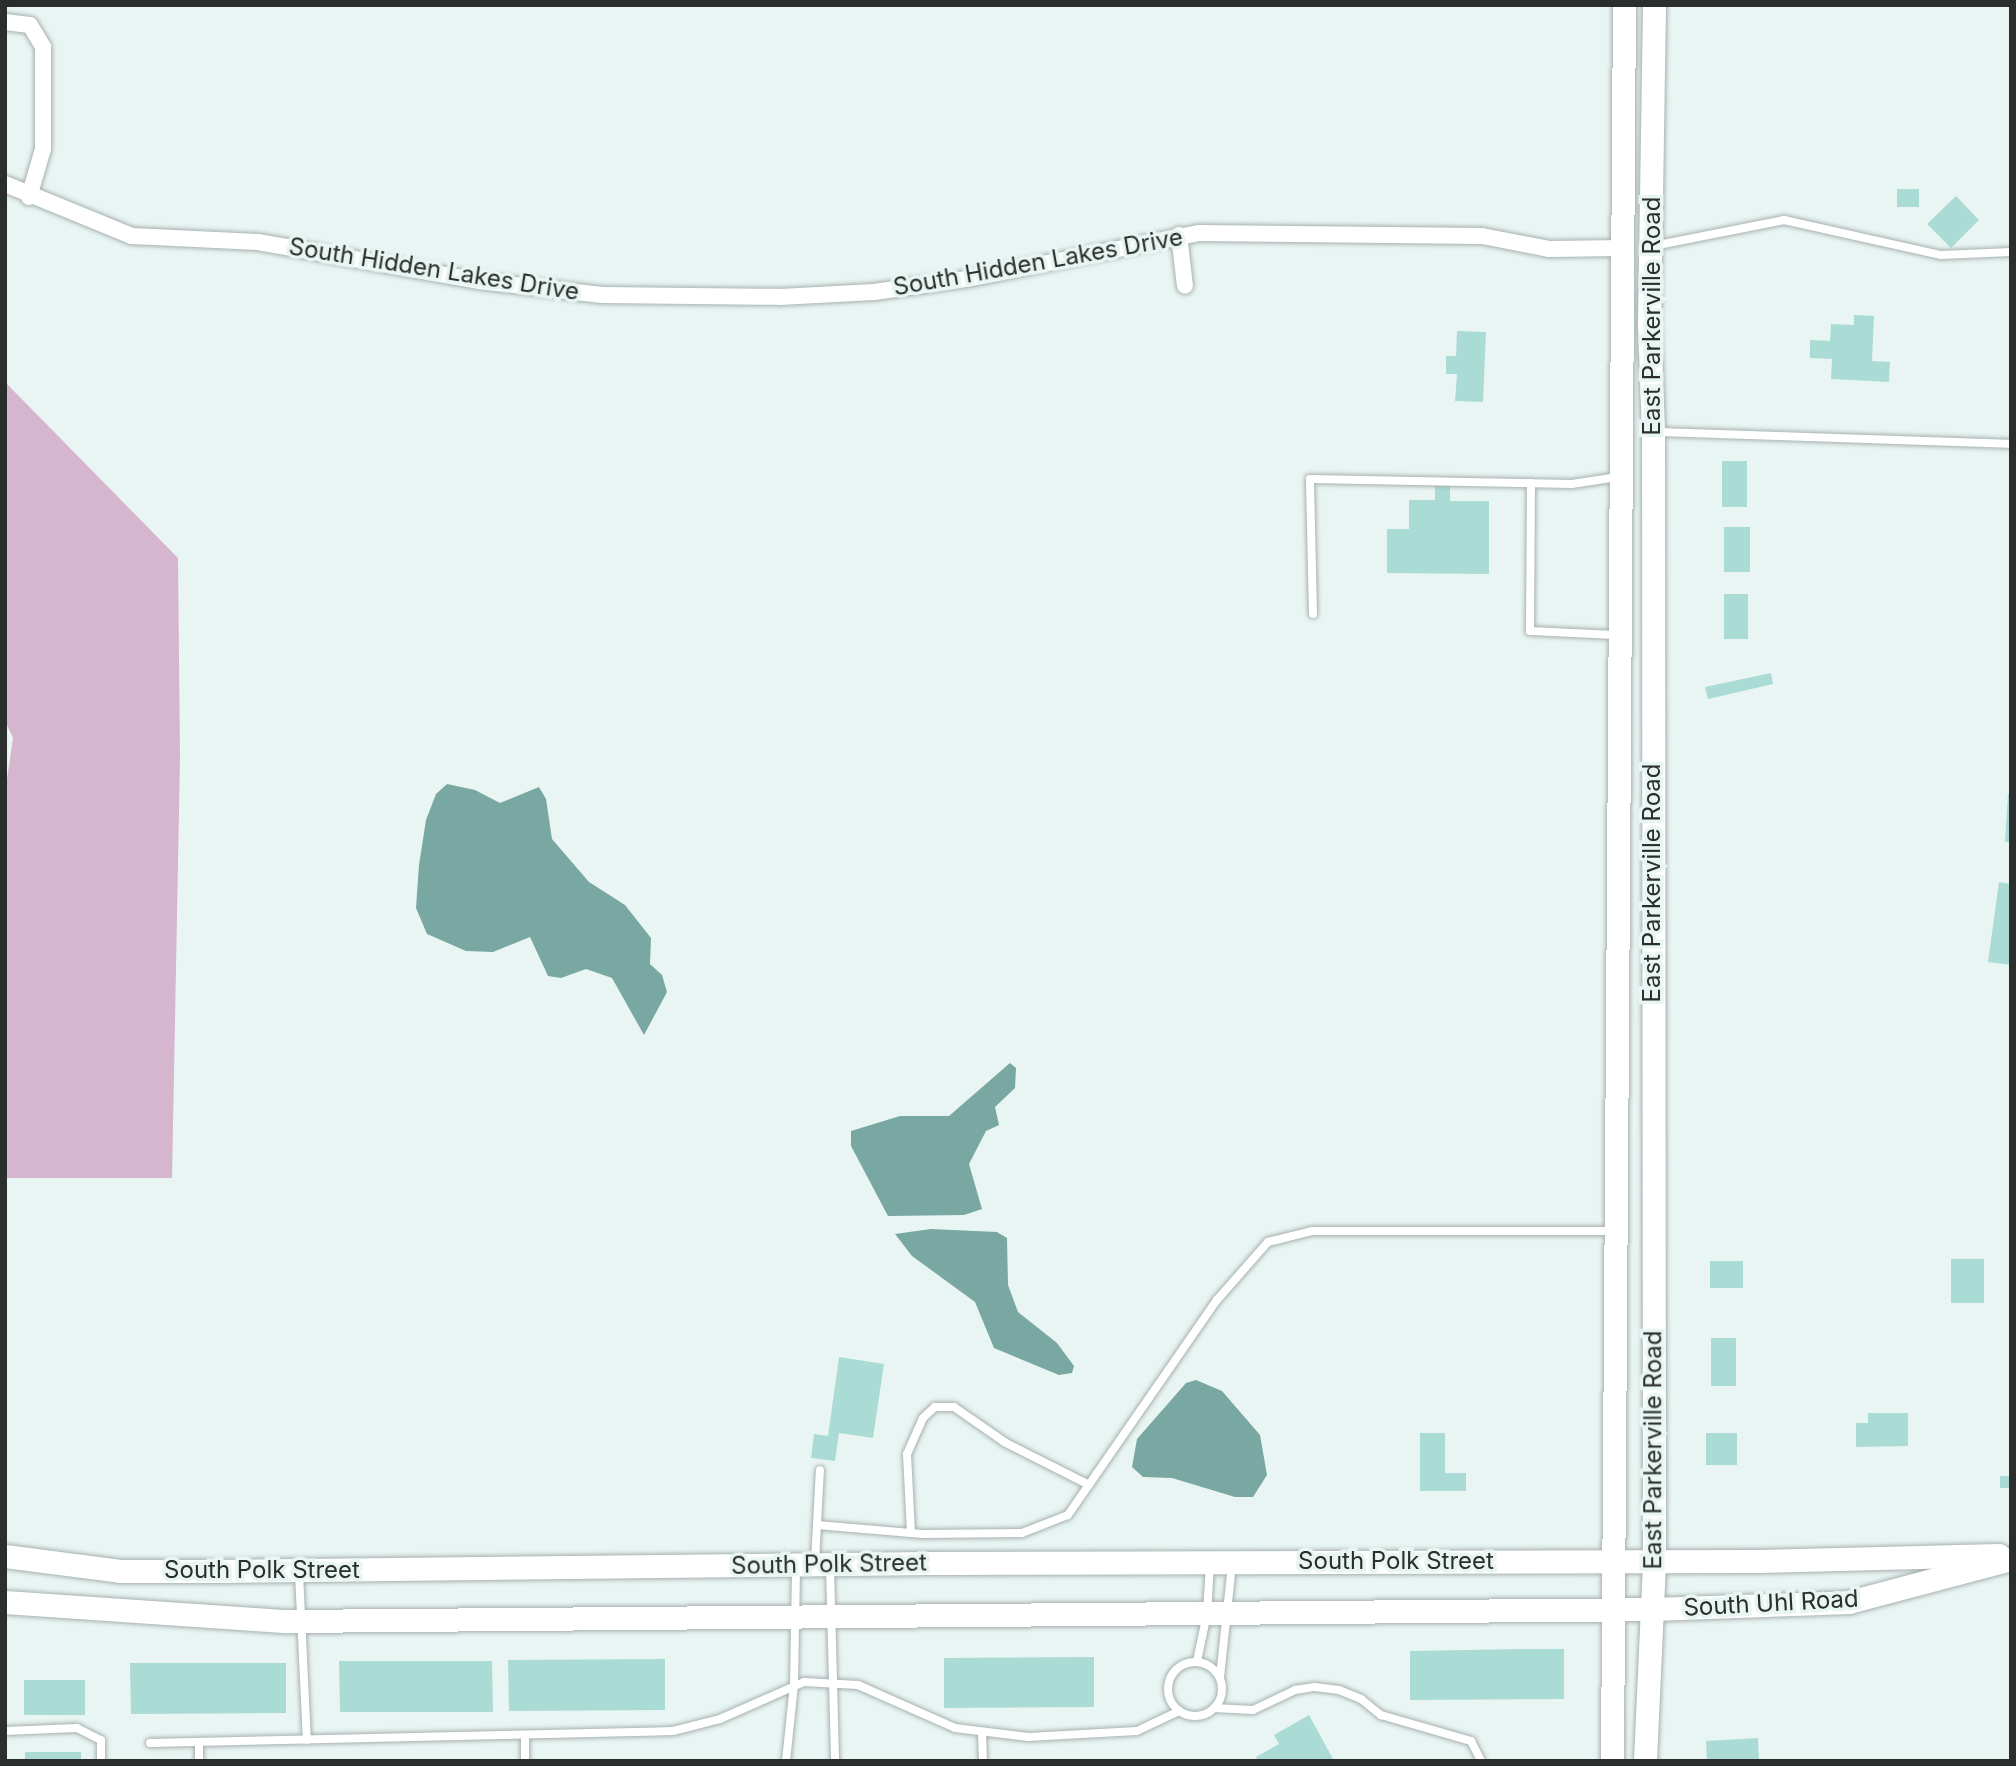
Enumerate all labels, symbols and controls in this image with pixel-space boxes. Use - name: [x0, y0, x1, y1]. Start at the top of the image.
- street label: East Parkerville Road: [1638, 197, 1666, 435]
- street label: South Hidden Lakes Drive: [891, 222, 1185, 302]
- street label: South Hidden Lakes Drive: [287, 232, 581, 306]
- street label: East Parkerville Road: [1638, 764, 1666, 1002]
- street label: East Parkerville Road: [1639, 1331, 1667, 1569]
- street label: South Polk Street: [1298, 1547, 1494, 1575]
- street label: South Polk Street: [731, 1548, 927, 1580]
- street label: South Polk Street: [164, 1556, 360, 1584]
- street label: South Uhl Road: [1683, 1584, 1859, 1622]

